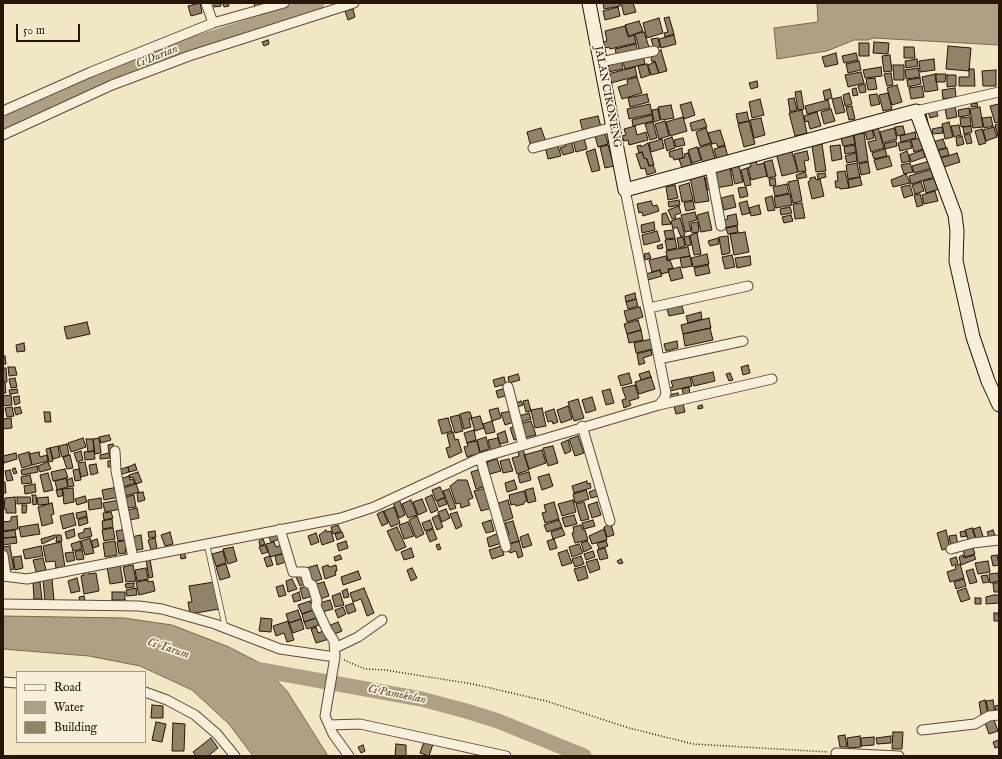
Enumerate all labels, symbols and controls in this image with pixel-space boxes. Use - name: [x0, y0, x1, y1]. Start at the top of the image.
- scale bar: [18, 16, 82, 42]
- text: 50 m: [23, 23, 45, 38]
- water label: Ci Durian: [134, 42, 180, 72]
- street label: JALAN CIKONENG: [591, 45, 623, 149]
- water label: Ci Tarum: [145, 635, 191, 663]
- legend: [16, 671, 146, 743]
- text: Road: [54, 680, 81, 695]
- water label: Ci Pamokolan: [367, 682, 427, 708]
- text: Water: [54, 700, 84, 715]
- text: Building: [54, 720, 97, 735]

